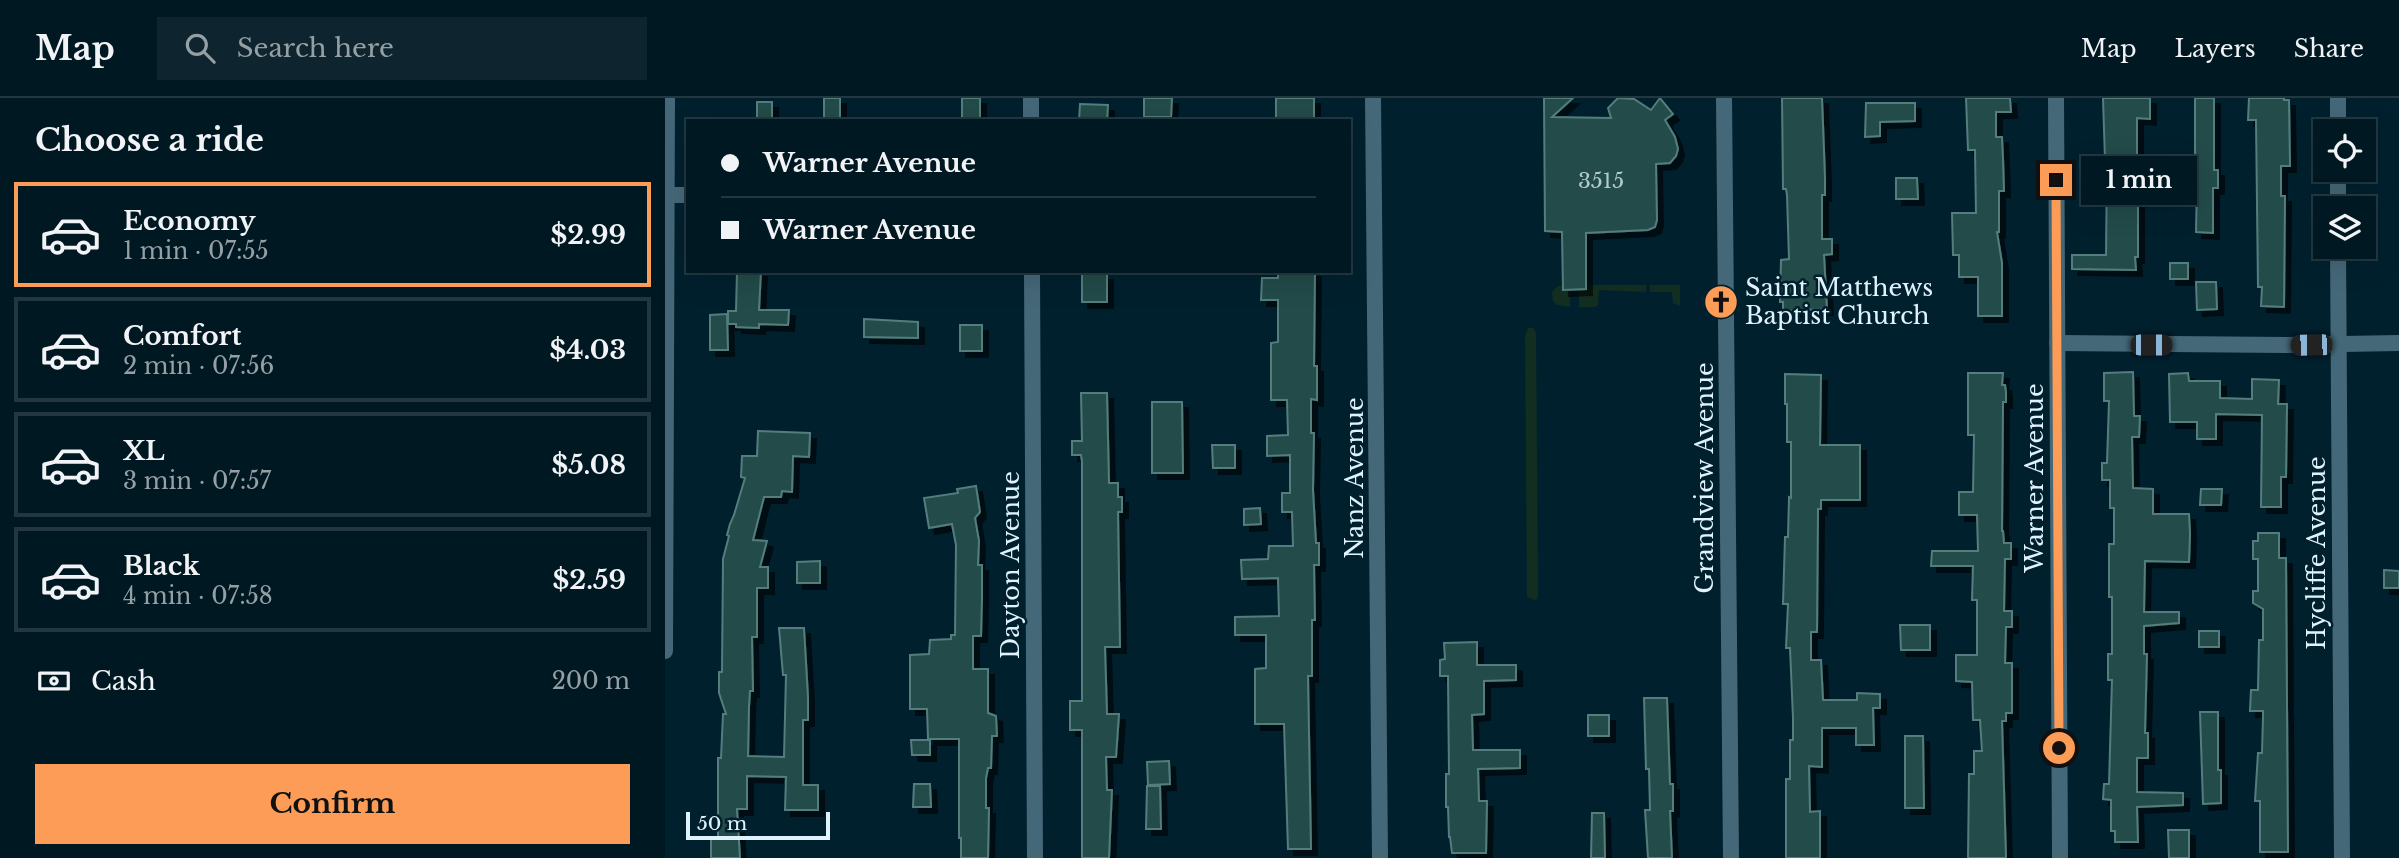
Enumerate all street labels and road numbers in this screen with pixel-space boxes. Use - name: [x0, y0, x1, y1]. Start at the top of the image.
- street label: Grandview Avenue: [1690, 362, 1719, 594]
- street label: Warner Avenue: [2020, 383, 2049, 574]
- street label: Nanz Avenue: [1340, 397, 1369, 559]
- street label: Hycliffe Avenue: [2302, 456, 2331, 650]
- street label: Dayton Avenue: [996, 471, 1025, 659]

